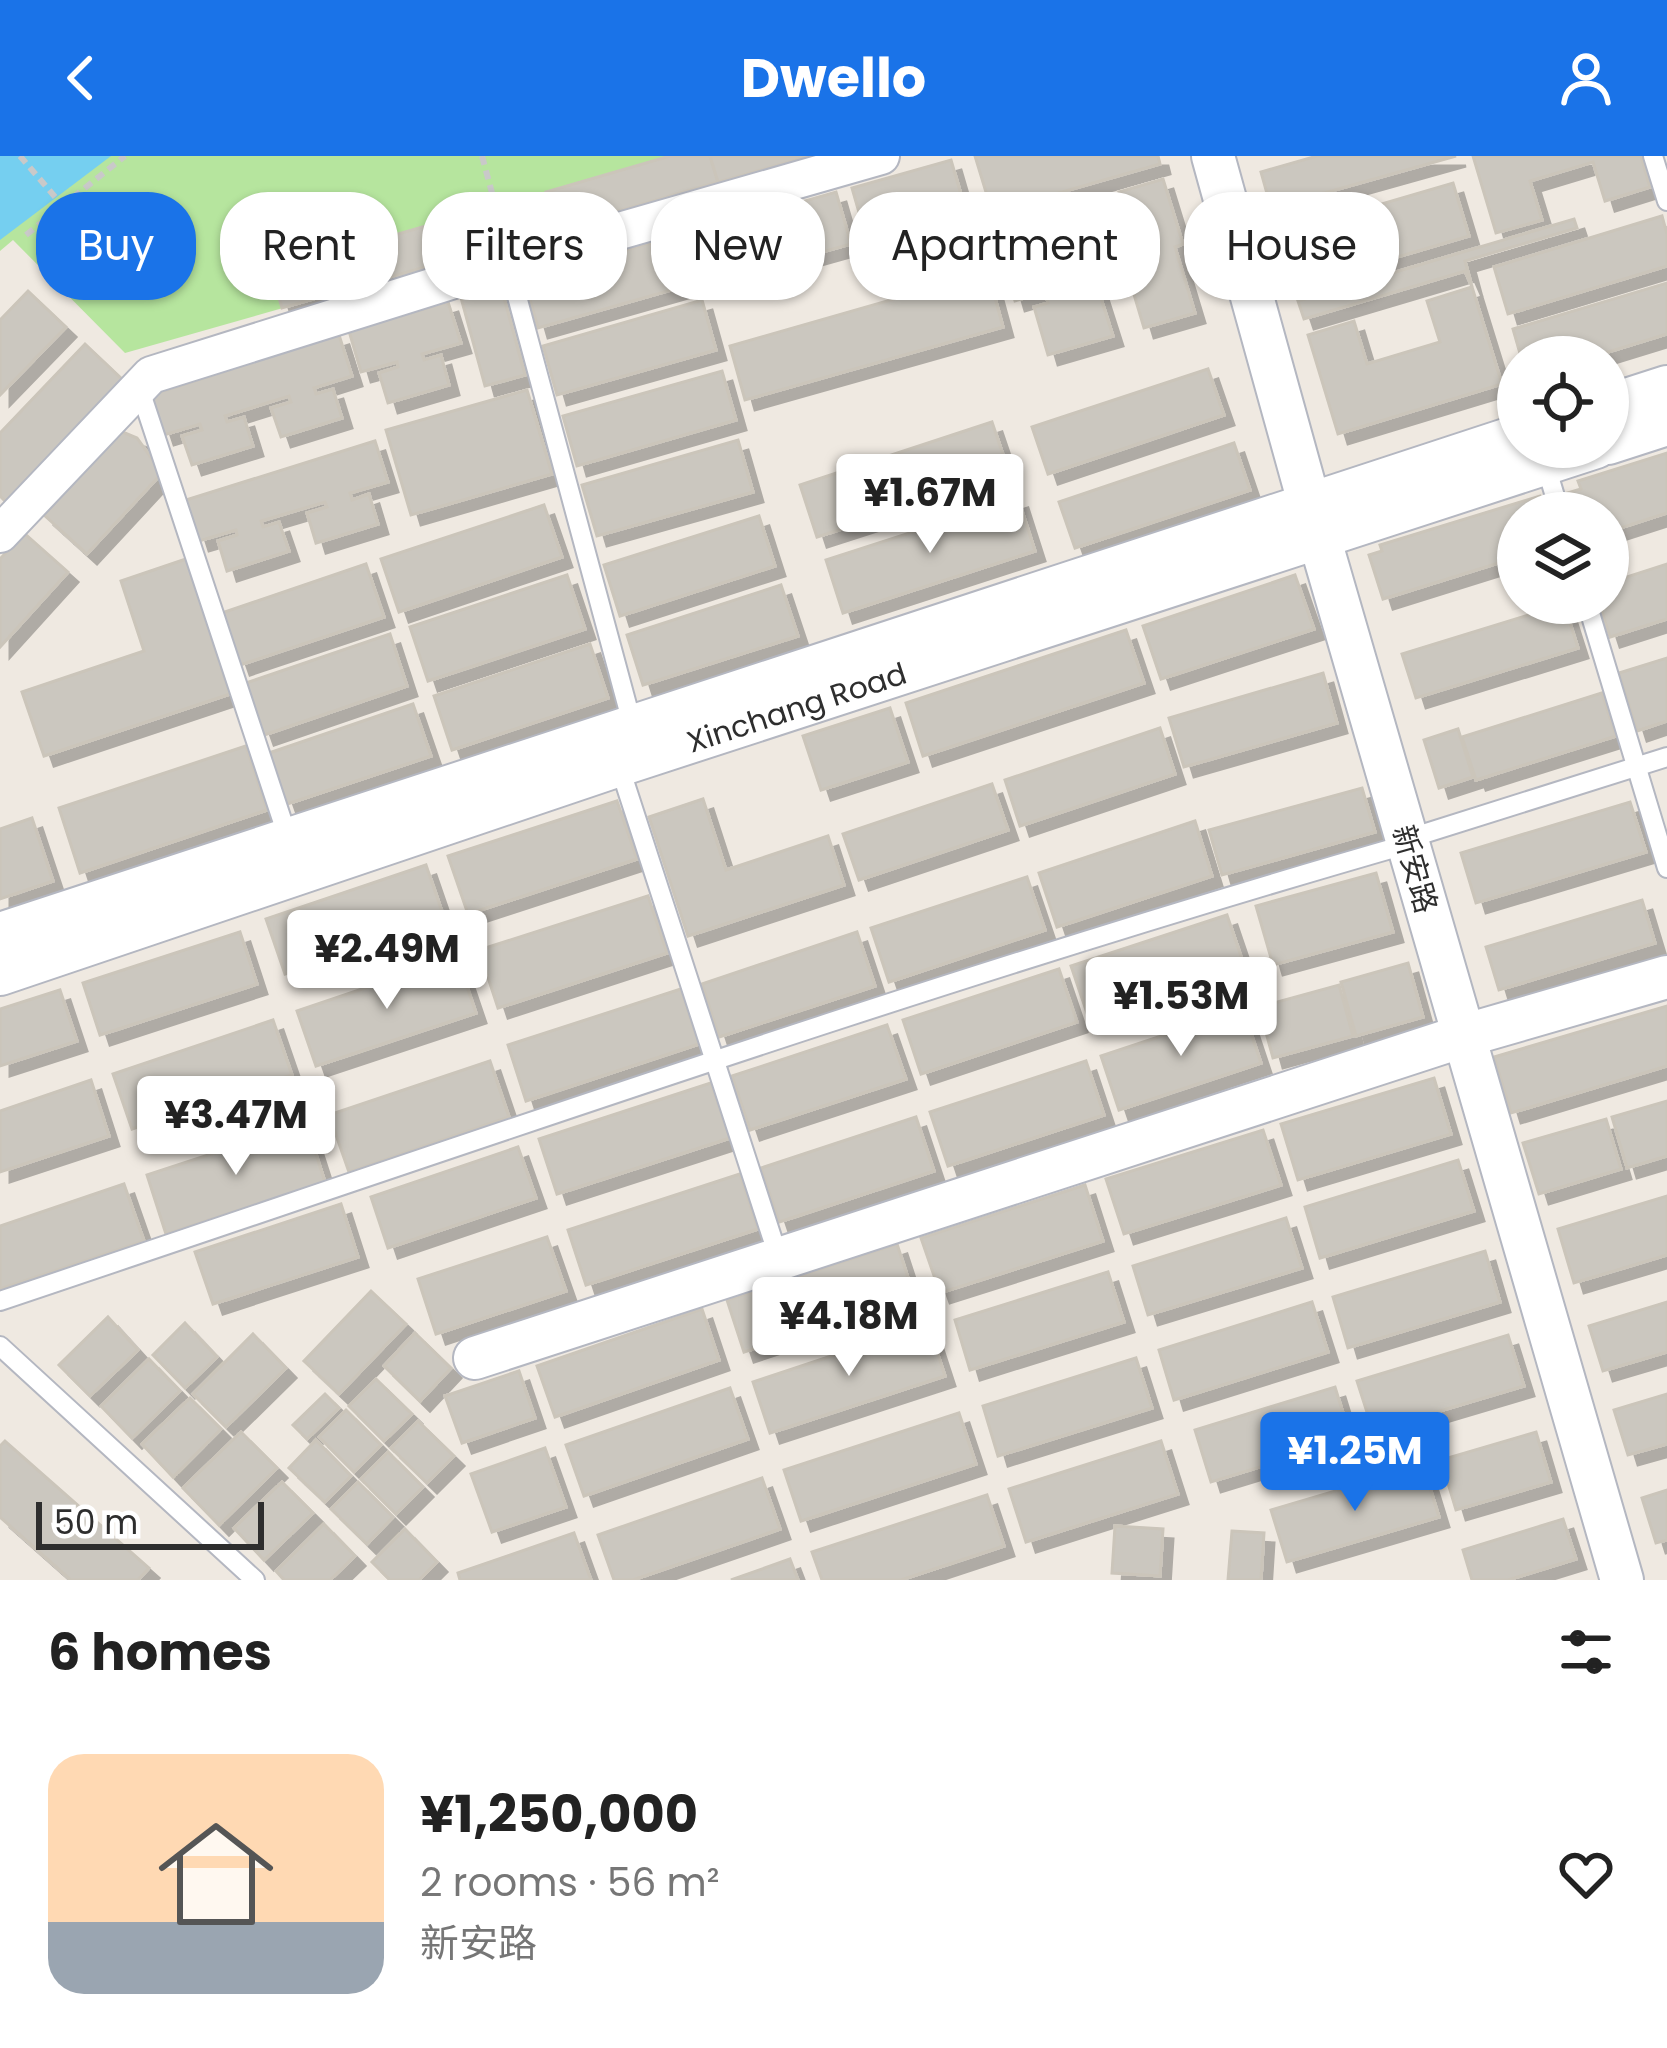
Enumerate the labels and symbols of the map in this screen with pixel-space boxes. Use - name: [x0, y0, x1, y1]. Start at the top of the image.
- pin: ¥1.67M: [832, 454, 1028, 556]
- street label: Xinchang Road: [681, 651, 912, 763]
- street label: 新安路: [1382, 820, 1448, 918]
- pin: ¥2.49M: [289, 910, 485, 1012]
- pin: ¥1.53M: [1083, 957, 1279, 1059]
- pin: ¥3.47M: [138, 1076, 334, 1178]
- pin: ¥4.18M: [751, 1277, 947, 1379]
- pin: ¥1.25M: [1257, 1412, 1453, 1514]
- scale bar: [36, 1496, 264, 1549]

